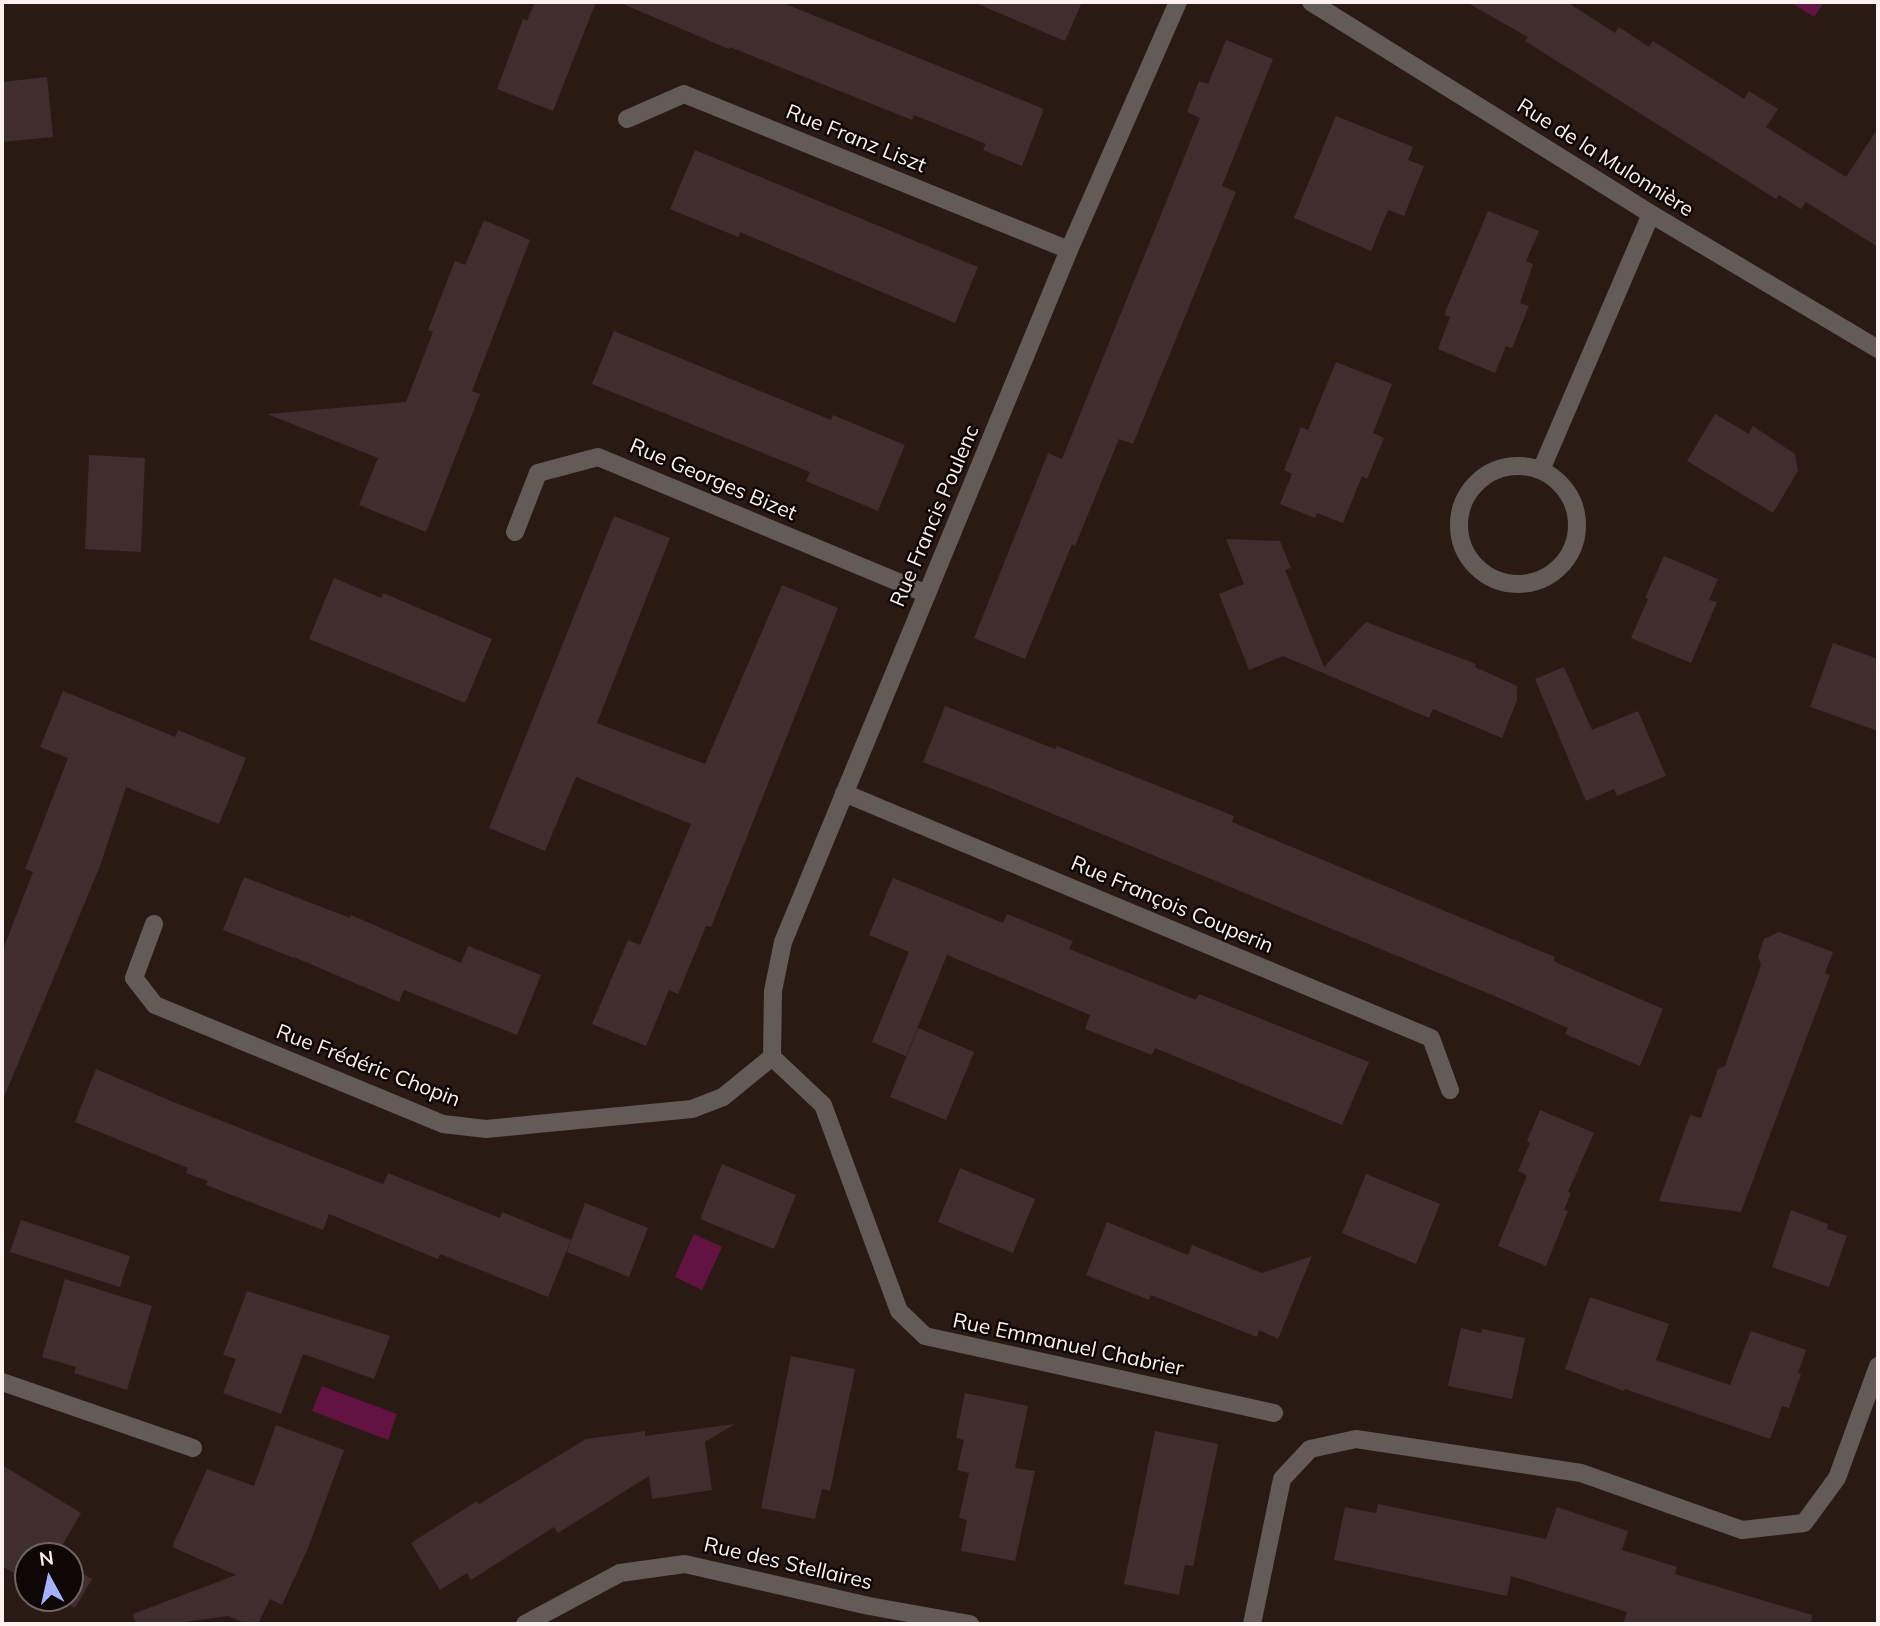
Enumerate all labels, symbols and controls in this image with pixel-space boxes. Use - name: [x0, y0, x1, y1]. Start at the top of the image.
- street label: Rue de la Mulonnière: [1512, 93, 1698, 223]
- street label: Rue Franz Liszt: [782, 99, 930, 179]
- street label: Rue Francis Poulenc: [885, 421, 985, 611]
- street label: Rue Georges Bizet: [626, 434, 800, 526]
- street label: Rue François Couperin: [1067, 851, 1277, 959]
- street label: Rue Frédéric Chopin: [272, 1019, 464, 1113]
- street label: Rue Emmanuel Chabrier: [950, 1308, 1186, 1382]
- street label: Rue des Stellaires: [701, 1532, 875, 1596]
- north arrow: [14, 1542, 84, 1612]
- text: N: [38, 1545, 55, 1571]

